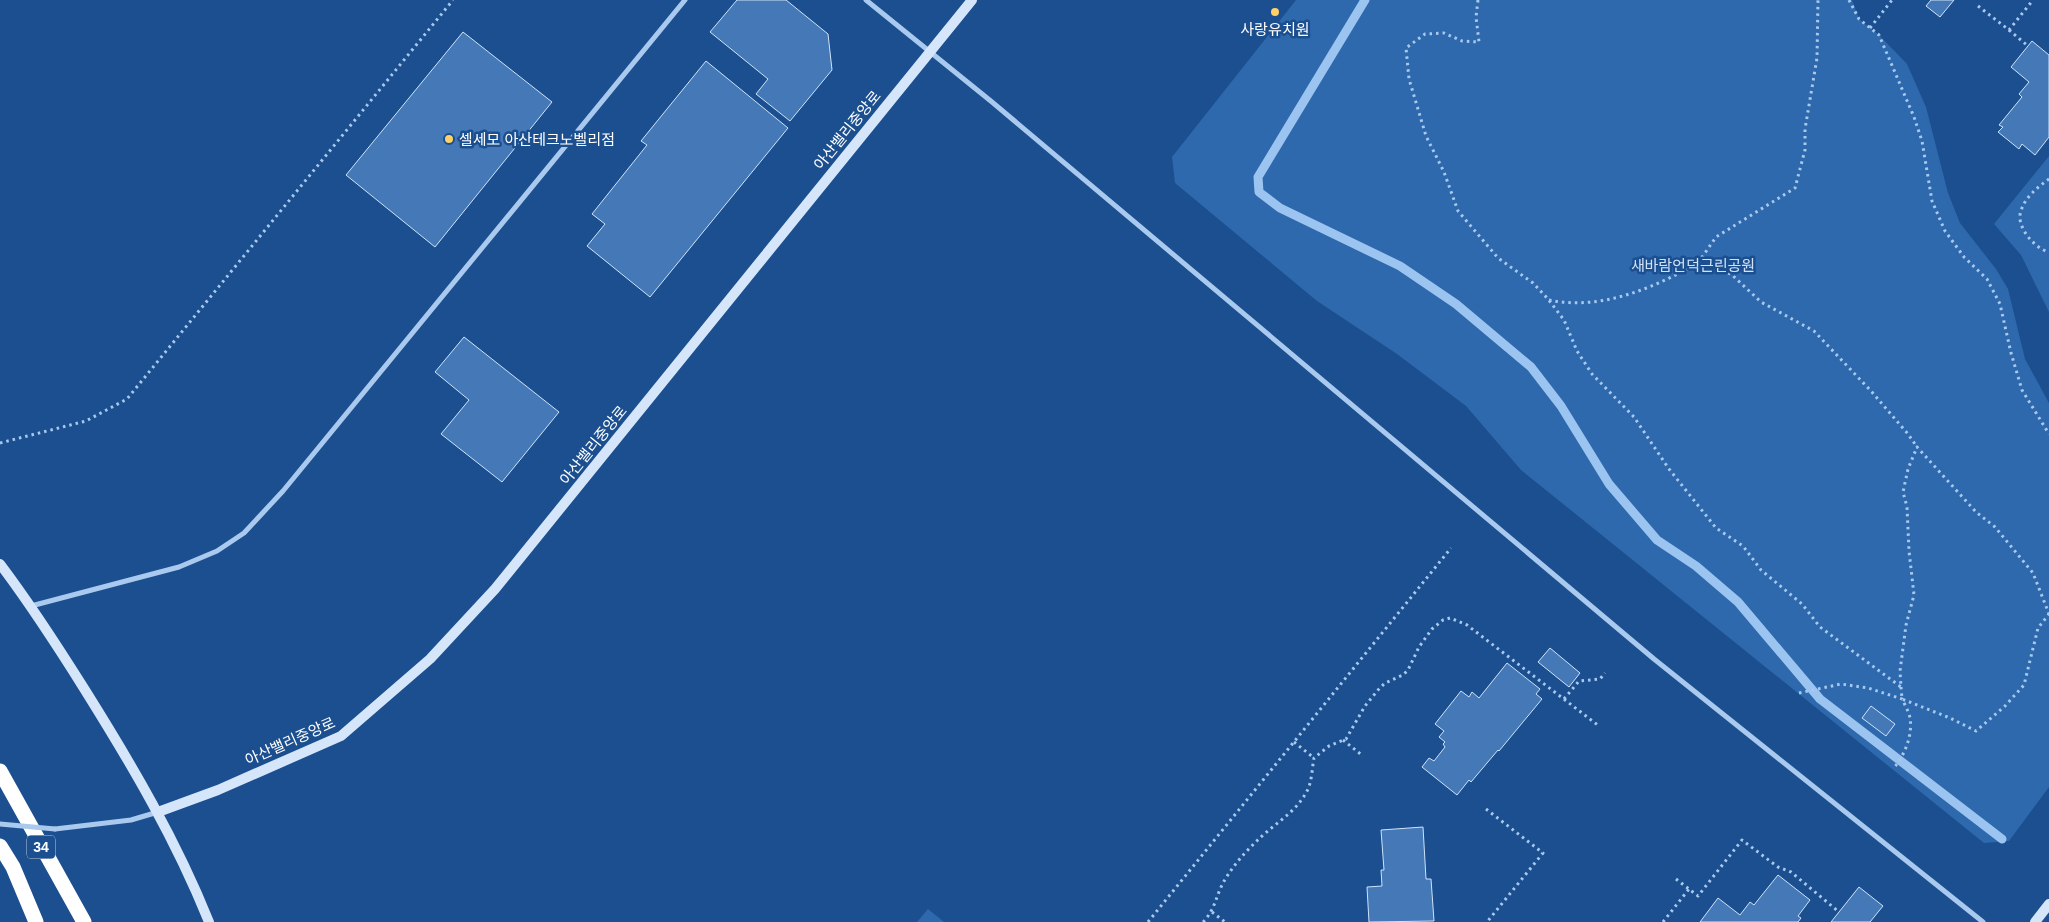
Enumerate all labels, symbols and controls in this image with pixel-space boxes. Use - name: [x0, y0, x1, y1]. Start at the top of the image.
- marker: 사랑유치원: [1269, 6, 1281, 18]
- place label: 사랑유치원: [1240, 21, 1310, 38]
- street label: 아산밸리중앙로: [810, 87, 884, 173]
- place label: 셀세모 아산테크노벨리점: [459, 131, 615, 148]
- marker: 셀세모 아산테크노벨리점: [443, 133, 455, 145]
- park label: 새바람언덕근린공원: [1631, 257, 1755, 274]
- street label: 아산밸리중앙로: [556, 402, 630, 488]
- street label: 아산밸리중앙로: [242, 714, 338, 768]
- road number: 34: [27, 836, 55, 859]

